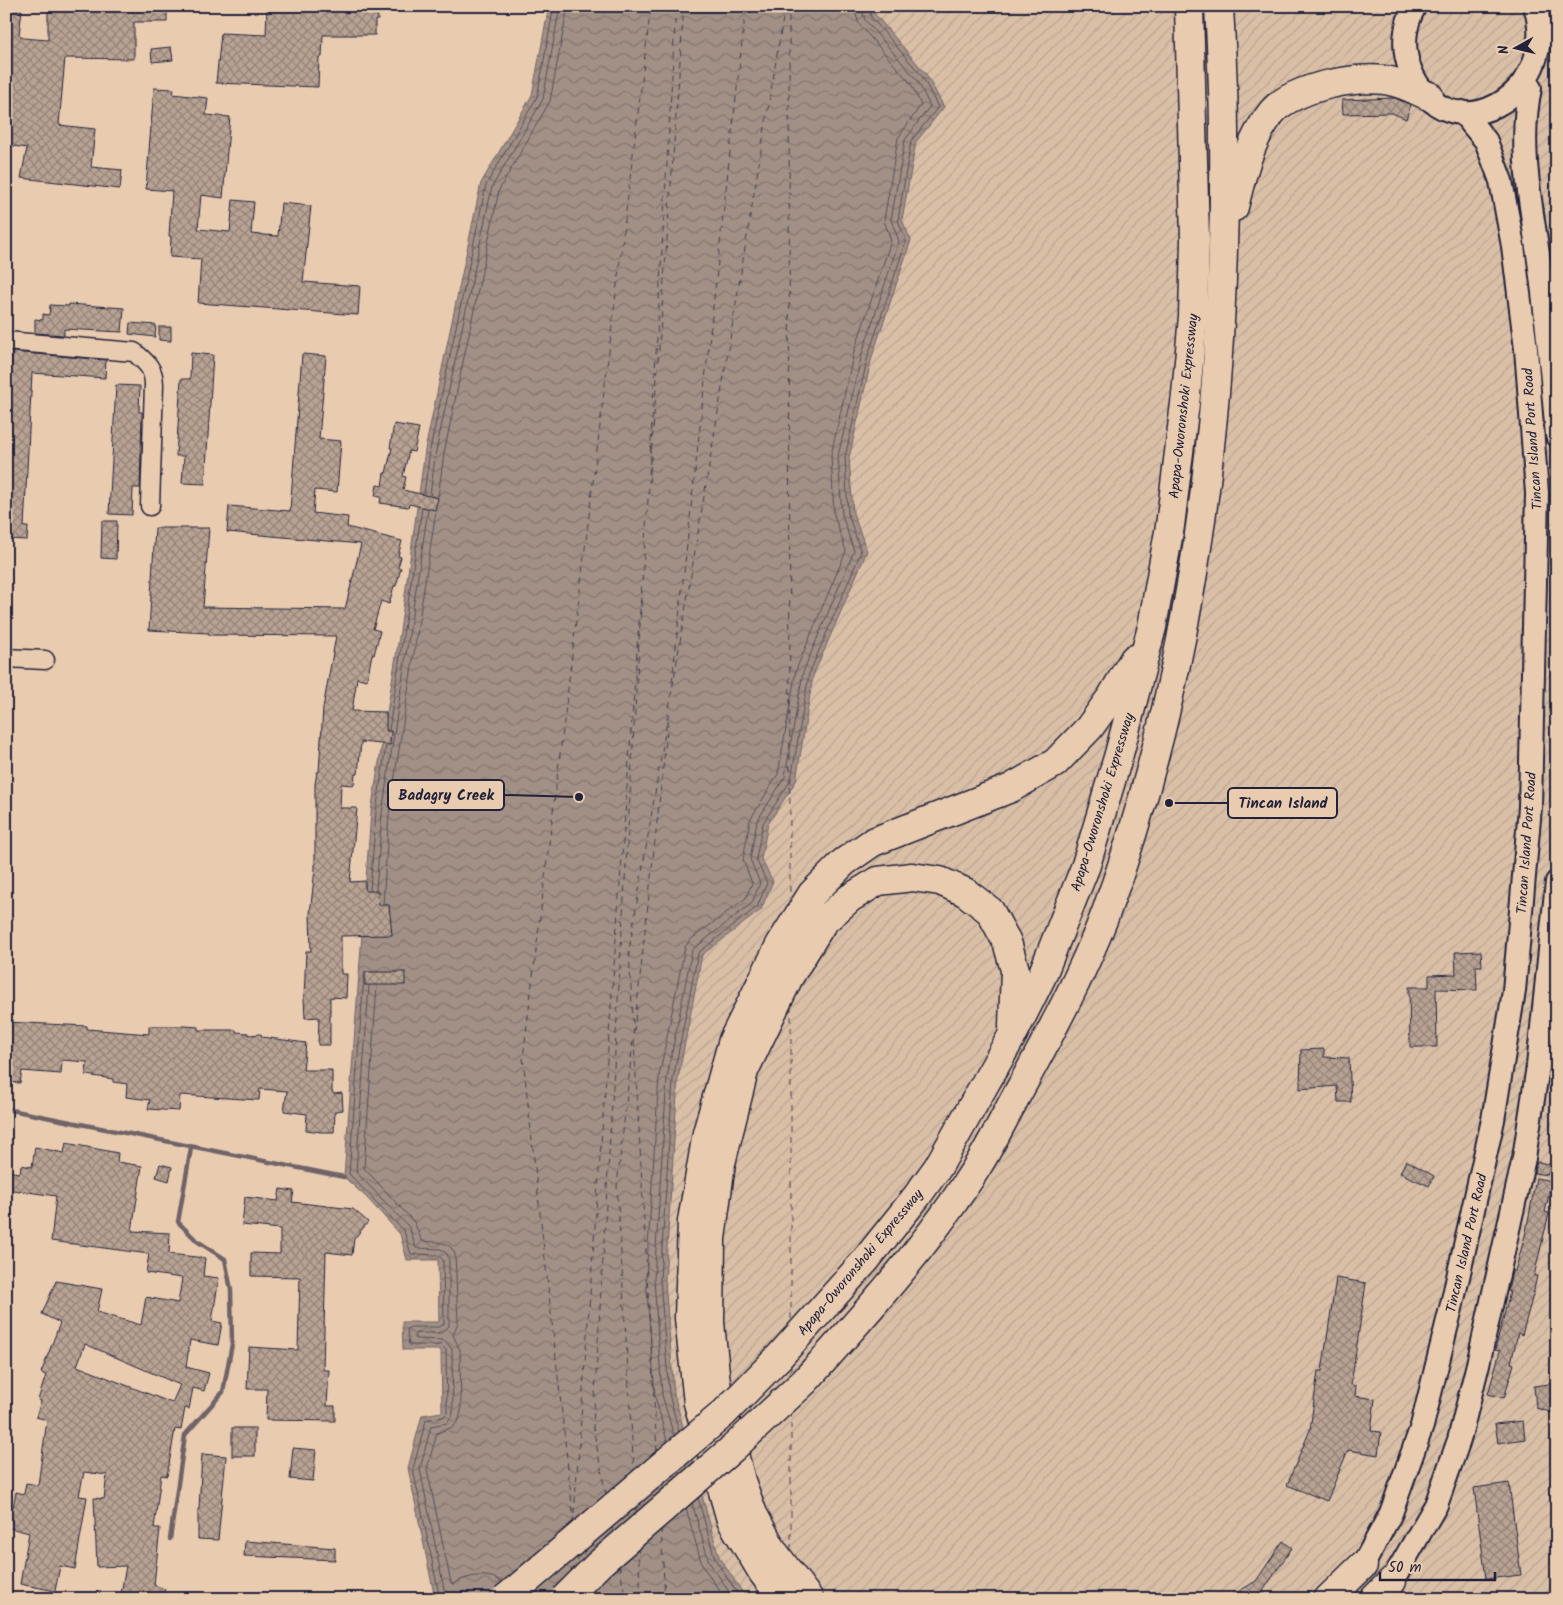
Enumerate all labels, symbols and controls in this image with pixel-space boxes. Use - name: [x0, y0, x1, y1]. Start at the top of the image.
- north arrow: [1490, 22, 1540, 72]
- text: N: [1493, 44, 1516, 56]
- street label: Apapa-Oworonshoki Expressway: [1163, 312, 1205, 500]
- street label: Tincan Island Port Road: [1517, 366, 1549, 511]
- street label: Apapa-Oworonshoki Expressway: [1065, 710, 1141, 894]
- street label: Tincan Island Port Road: [1511, 770, 1543, 915]
- callout: Badagry Creek: [388, 780, 504, 810]
- text: Badagry Creek: [398, 784, 494, 808]
- callout: Tincan Island: [1228, 788, 1337, 818]
- text: Tincan Island: [1238, 792, 1328, 816]
- street label: Tincan Island Port Road: [1440, 1170, 1494, 1315]
- street label: Apapa-Oworonshoki Expressway: [793, 1184, 929, 1341]
- scale bar: [1380, 1550, 1496, 1582]
- text: 50 m: [1388, 1556, 1422, 1580]

